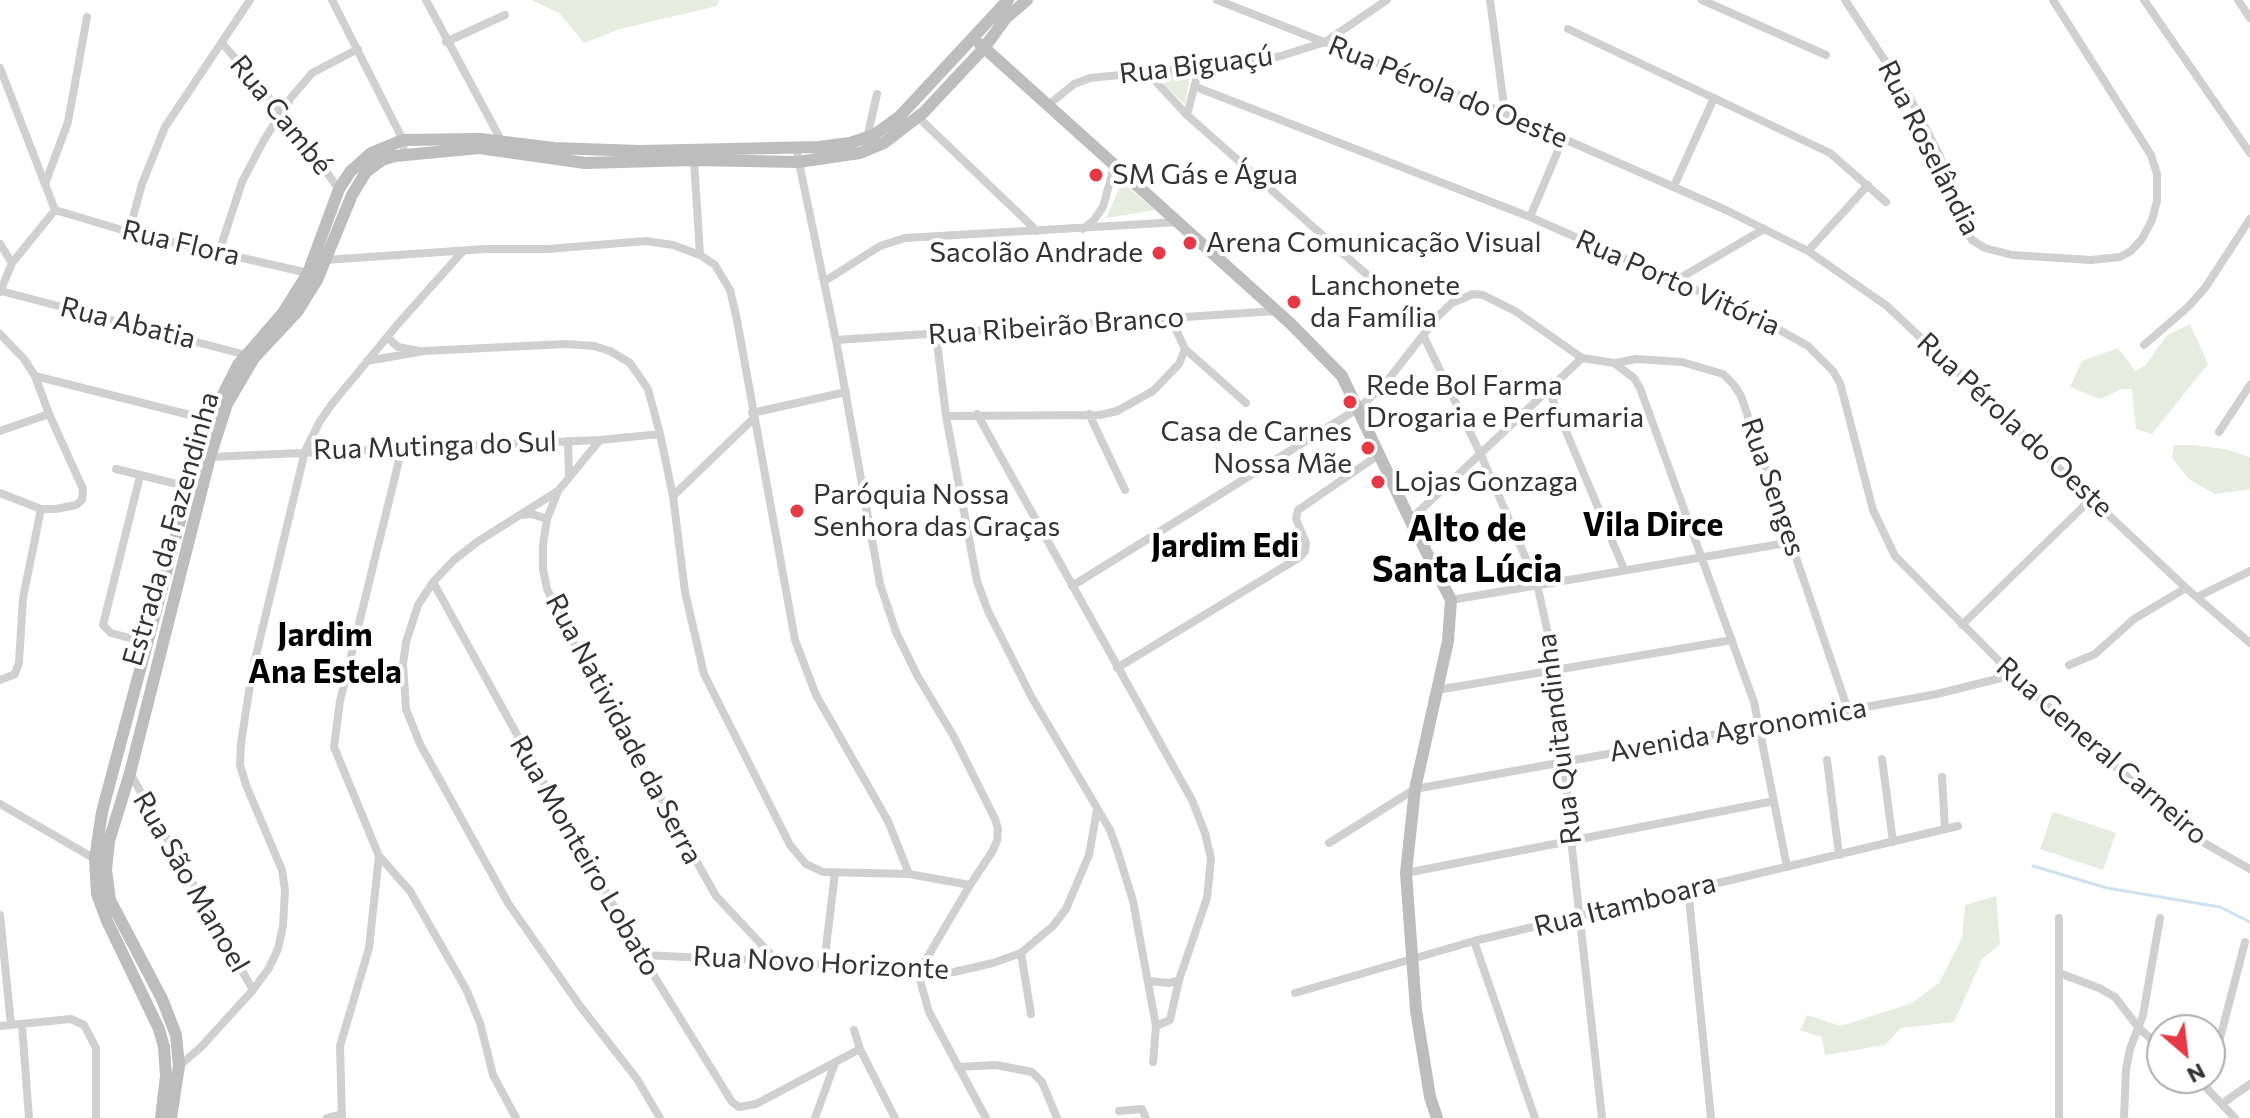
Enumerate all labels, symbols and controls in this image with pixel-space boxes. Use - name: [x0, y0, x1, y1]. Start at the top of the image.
- street label: Rua Pérola do Oeste: [1323, 29, 1573, 155]
- street label: Rua Biguaçú: [1117, 39, 1275, 91]
- street label: Rua Cambé: [223, 49, 339, 181]
- street label: Rua Roselândia: [1871, 55, 1987, 241]
- place label: SM Gás e Água: [1112, 158, 1298, 192]
- marker: SM Gás e Água: [1087, 166, 1105, 184]
- street label: Rua Flora: [119, 213, 243, 273]
- street label: Rua Porto Vitória: [1571, 223, 1785, 343]
- place label: Arena Comunicação Visual: [1206, 226, 1542, 260]
- marker: Arena Comunicação Visual: [1181, 234, 1199, 252]
- place label: Sacolão Andrade: [930, 236, 1143, 270]
- marker: Sacolão Andrade: [1150, 244, 1168, 262]
- place label: Lanchonete da Família: [1310, 269, 1460, 335]
- street label: Rua Abatia: [57, 290, 199, 356]
- marker: Lanchonete da Família: [1285, 293, 1303, 311]
- street label: Rua Ribeirão Branco: [927, 300, 1185, 352]
- street label: Rua Pérola do Oeste: [1910, 326, 2120, 524]
- place label: Rede Bol Farma Drogaria e Perfumaria: [1366, 369, 1644, 435]
- street label: Estrada da Fazendinha: [116, 388, 226, 670]
- marker: Rede Bol Farma Drogaria e Perfumaria: [1341, 393, 1359, 411]
- street label: Rua Senges: [1734, 414, 1812, 560]
- place label: Casa de Carnes Nossa Mãe: [1161, 415, 1352, 481]
- street label: Rua Mutinga do Sul: [313, 425, 557, 467]
- marker: Casa de Carnes Nossa Mãe: [1359, 439, 1377, 457]
- place label: Lojas Gonzaga: [1394, 465, 1578, 499]
- marker: Lojas Gonzaga: [1369, 473, 1387, 491]
- place label: Paróquia Nossa Senhora das Graças: [813, 478, 1060, 544]
- marker: Paróquia Nossa Senhora das Graças: [788, 502, 806, 520]
- district label: Vila Dirce: [1583, 506, 1723, 544]
- district label: Alto de Santa Lúcia: [1372, 507, 1562, 592]
- district label: Jardim Edi: [1151, 527, 1299, 565]
- street label: Rua Natividade da Serra: [538, 588, 710, 870]
- district label: Jardim Ana Estela: [248, 616, 402, 691]
- street label: Rua Quitandinha: [1529, 632, 1589, 846]
- street label: Rua General Carneiro: [1990, 650, 2214, 852]
- street label: Avenida Agronomica: [1607, 691, 1869, 769]
- street label: Rua Monteiro Lobato: [503, 730, 667, 982]
- street label: Rua São Manoel: [126, 786, 256, 978]
- street label: Rua Itamboara: [1531, 866, 1719, 944]
- street label: Rua Novo Horizonte: [692, 940, 950, 986]
- north arrow: [2146, 1014, 2226, 1094]
- text: N: [2183, 1058, 2210, 1090]

